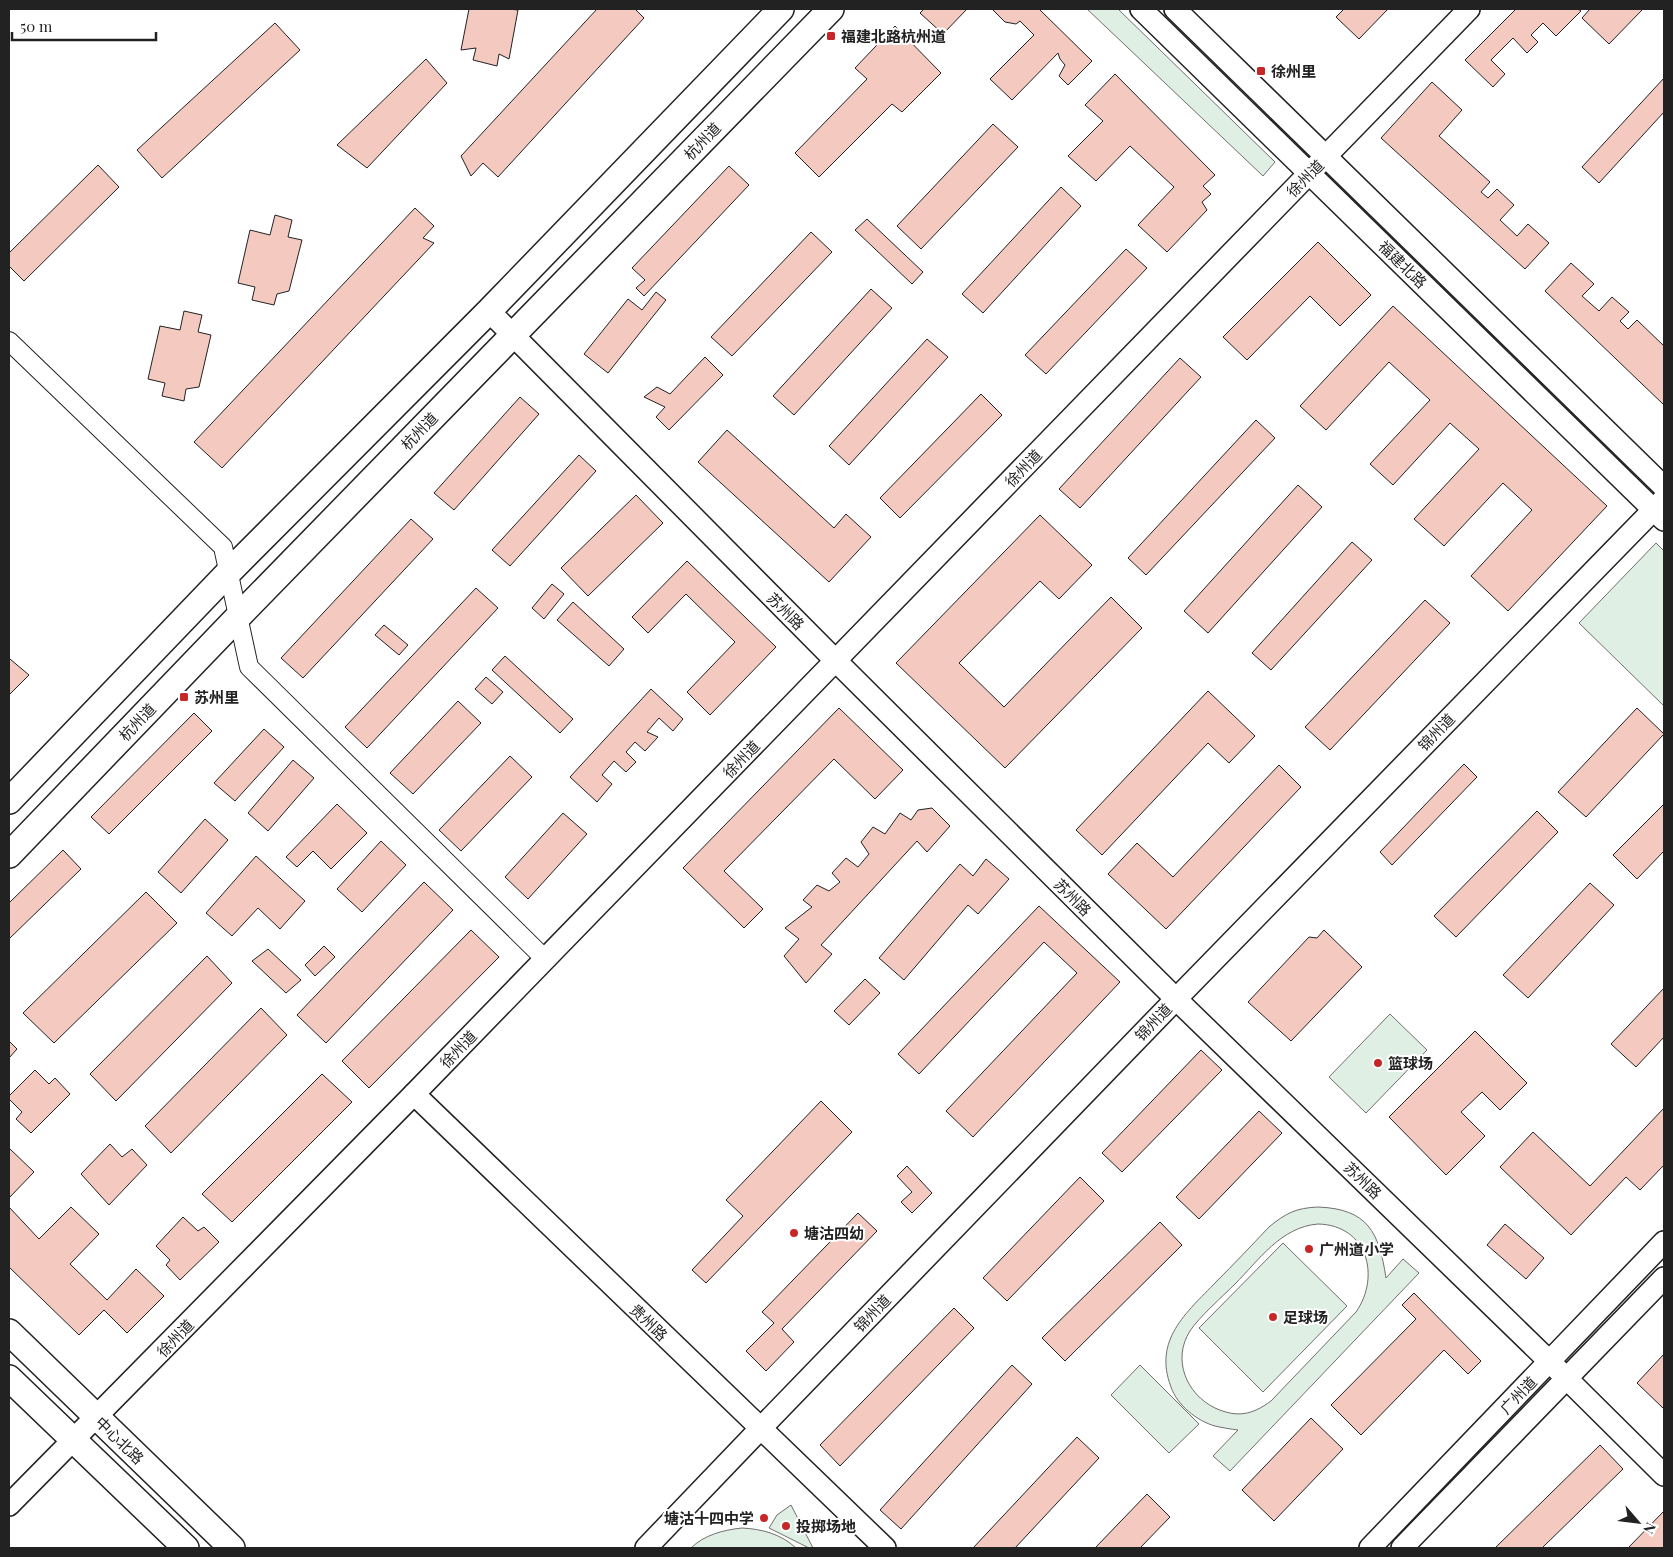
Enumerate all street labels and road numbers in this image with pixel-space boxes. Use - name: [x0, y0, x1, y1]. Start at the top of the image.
- street label: 杭州道: [679, 118, 725, 164]
- street label: 徐州道: [1282, 155, 1328, 201]
- street label: 福建北路: [1374, 236, 1432, 292]
- street label: 杭州道: [396, 408, 442, 454]
- street label: 徐州道: [1000, 445, 1046, 491]
- street label: 苏州路: [763, 588, 809, 634]
- street label: 杭州道: [114, 699, 160, 745]
- street label: 锦州道: [1413, 709, 1459, 755]
- street label: 徐州道: [718, 736, 764, 782]
- street label: 苏州路: [1050, 874, 1096, 920]
- street label: 锦州道: [1130, 999, 1176, 1045]
- street label: 徐州道: [435, 1026, 481, 1072]
- street label: 苏州路: [1340, 1157, 1386, 1203]
- street label: 锦州道: [849, 1290, 895, 1336]
- street label: 贵州路: [626, 1299, 672, 1345]
- street label: 徐州道: [152, 1315, 198, 1361]
- street label: 广州道: [1495, 1372, 1541, 1418]
- street label: 中心北路: [91, 1412, 149, 1468]

